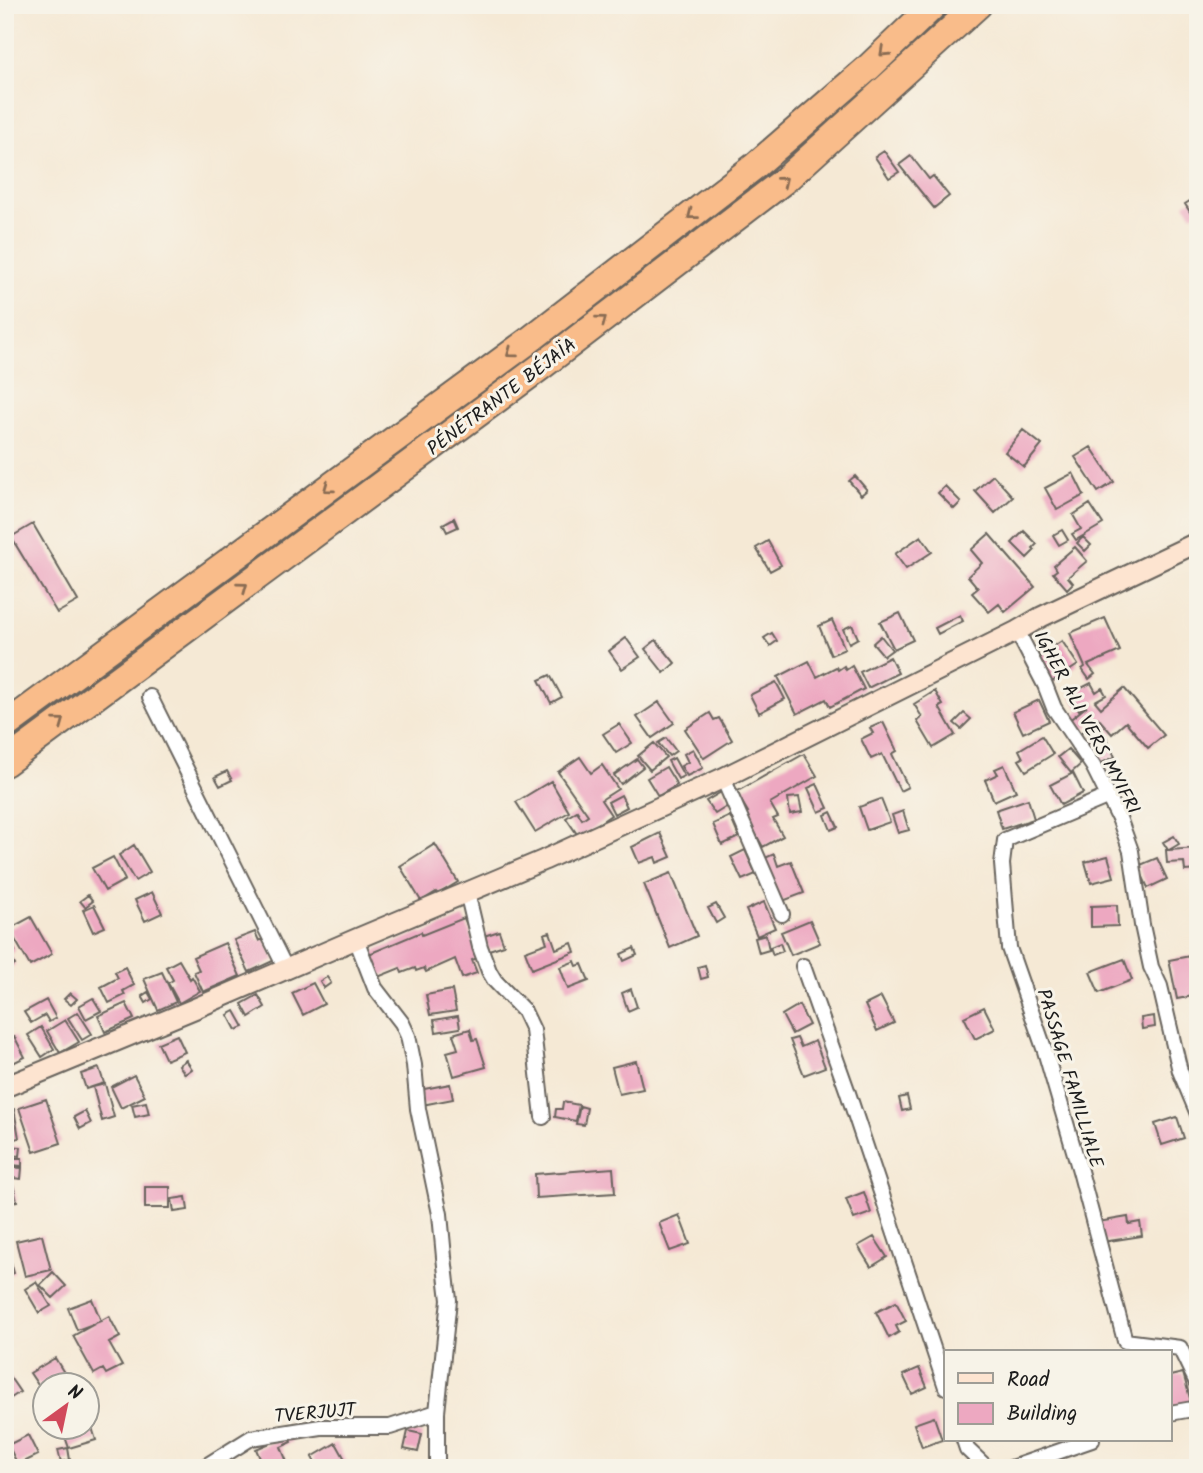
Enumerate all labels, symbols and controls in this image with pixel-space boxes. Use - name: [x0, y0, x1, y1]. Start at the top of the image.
- one-way arrow: [879, 44, 892, 56]
- one-way arrow: [775, 177, 788, 189]
- one-way arrow: [687, 206, 700, 219]
- one-way arrow: [595, 315, 607, 328]
- street label: PÉNÉTRANTE BÉJAÏA: [421, 331, 584, 464]
- one-way arrow: [507, 345, 519, 358]
- one-way arrow: [323, 480, 336, 492]
- one-way arrow: [235, 583, 248, 595]
- street label: IGHER ALI VERS MYIFRI: [1025, 626, 1147, 820]
- one-way arrow: [52, 718, 65, 731]
- street label: PASSAGE FAMILLIALE: [1028, 985, 1111, 1173]
- legend: [944, 1350, 1172, 1442]
- text: Road: [1007, 1364, 1050, 1397]
- north arrow: [32, 1372, 102, 1442]
- text: N: [61, 1378, 87, 1409]
- street label: TVERJUJT: [273, 1395, 359, 1432]
- text: Building: [1007, 1398, 1077, 1431]

